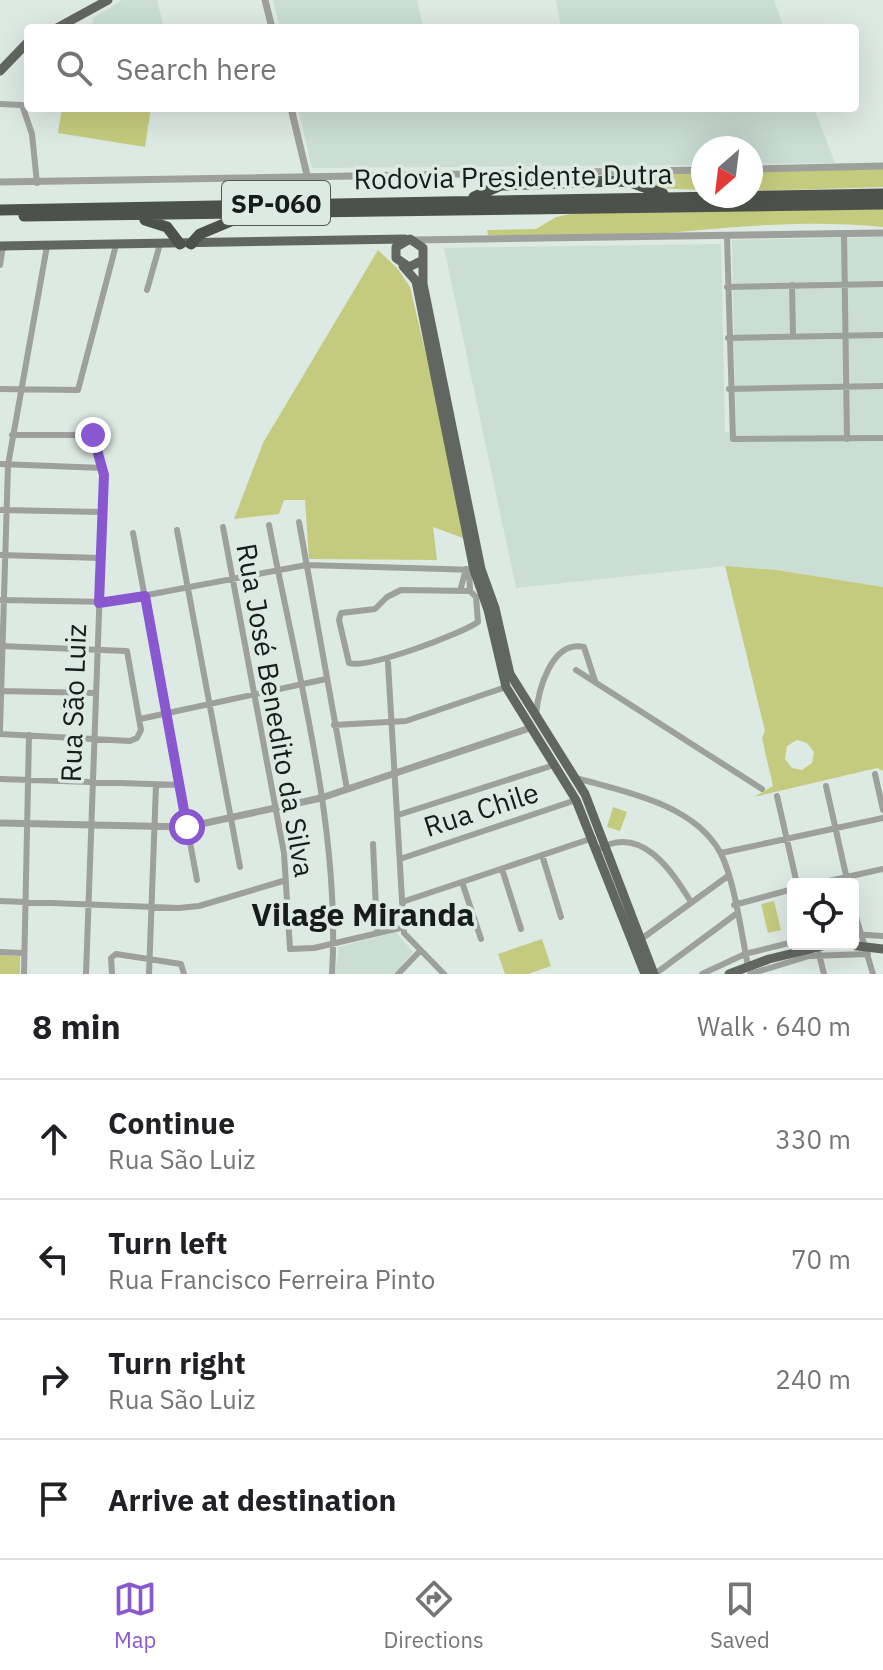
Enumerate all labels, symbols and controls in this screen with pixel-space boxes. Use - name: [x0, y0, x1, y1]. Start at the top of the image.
- search box: [24, 24, 859, 112]
- icon: search: [52, 46, 96, 90]
- text: Search here: [116, 49, 277, 88]
- north arrow: [691, 136, 763, 208]
- street label: Rodovia Presidente Dutra: [353, 155, 673, 197]
- road number: SP-060: [222, 181, 330, 225]
- route end: [75, 417, 111, 453]
- street label: Rua José Benedito da Silva: [228, 540, 324, 880]
- street label: Rua São Luiz: [52, 623, 94, 783]
- street label: Rua Chile: [419, 773, 543, 845]
- route start: [169, 809, 205, 845]
- map controls: [787, 878, 859, 950]
- button: locate: [787, 878, 859, 950]
- district label: Vilage Miranda: [251, 893, 475, 935]
- text: 8 min: [32, 1004, 121, 1048]
- text: Walk · 640 m: [697, 1009, 851, 1043]
- text: Continue: [108, 1103, 235, 1142]
- icon: ahead: [32, 1117, 76, 1161]
- text: 330 m: [775, 1122, 851, 1156]
- text: Rua São Luiz: [108, 1142, 255, 1176]
- text: Turn left: [108, 1223, 227, 1262]
- icon: left: [32, 1237, 76, 1281]
- text: 70 m: [791, 1242, 851, 1276]
- text: Rua Francisco Ferreira Pinto: [108, 1262, 435, 1296]
- text: Turn right: [108, 1343, 246, 1382]
- icon: right: [32, 1357, 76, 1401]
- text: 240 m: [775, 1362, 851, 1396]
- text: Rua São Luiz: [108, 1382, 255, 1416]
- icon: arrive: [32, 1477, 76, 1521]
- text: Arrive at destination: [108, 1480, 396, 1519]
- tab: Map: [113, 1577, 157, 1654]
- tab: Directions: [384, 1577, 484, 1654]
- tab: Saved: [710, 1577, 770, 1654]

